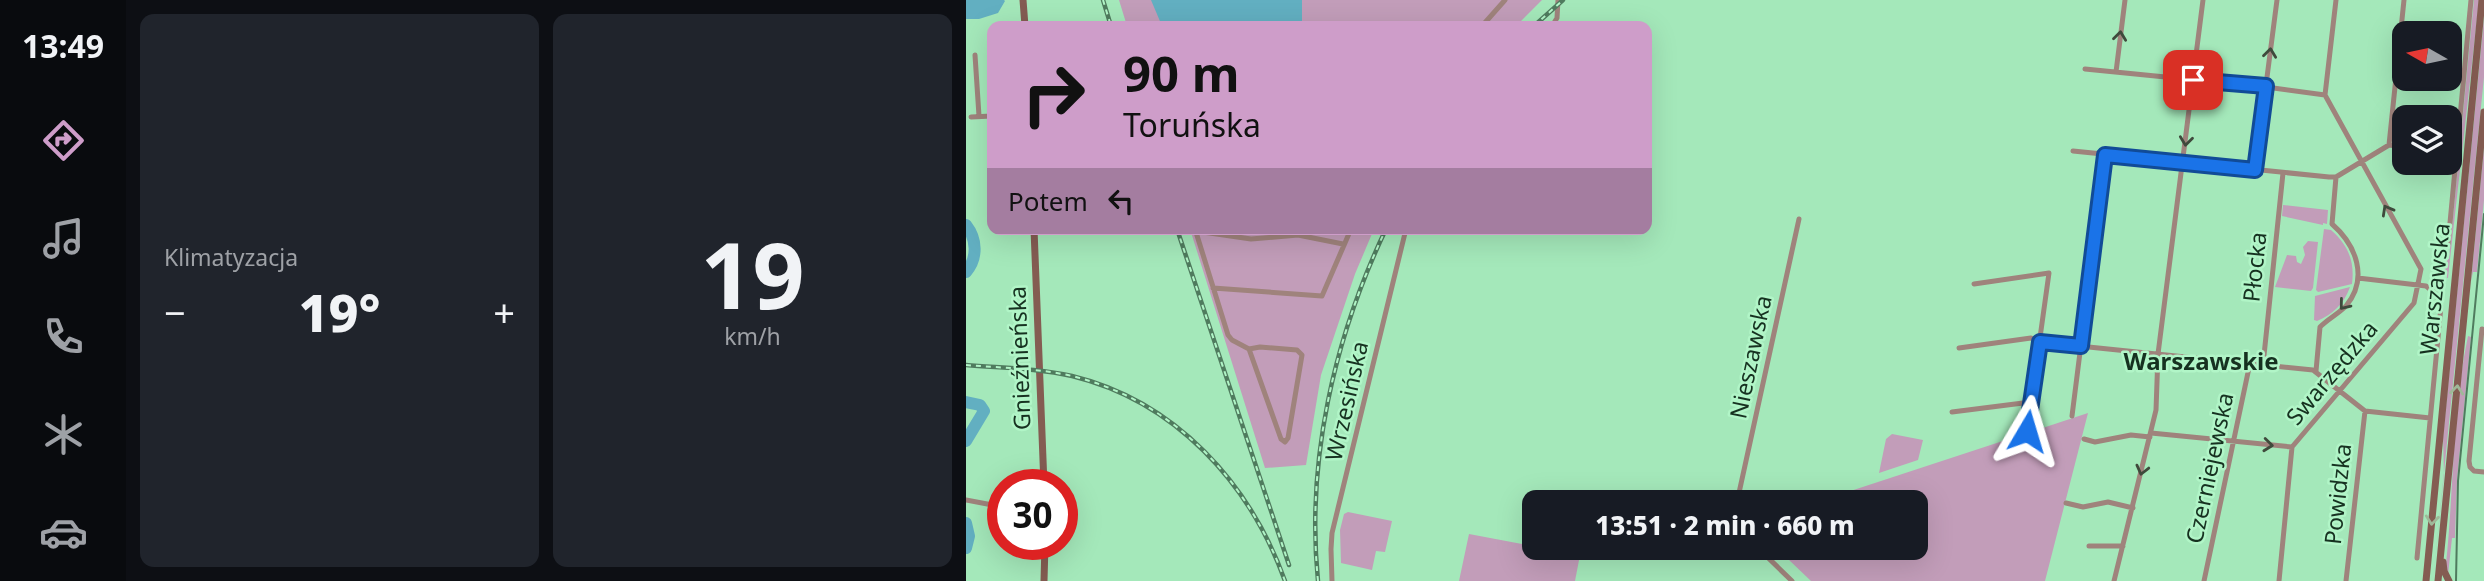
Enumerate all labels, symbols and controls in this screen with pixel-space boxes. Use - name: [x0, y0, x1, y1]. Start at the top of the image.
- north arrow: [2392, 21, 2462, 91]
- map controls: [2392, 21, 2462, 175]
- text: 13:49: [22, 24, 104, 67]
- one-way arrow: [2113, 30, 2128, 42]
- text: 90 m: [1123, 40, 1240, 106]
- one-way arrow: [2263, 48, 2278, 59]
- icon: right: [1008, 49, 1099, 140]
- pin: [2163, 50, 2223, 110]
- icon: arrive: [2174, 61, 2212, 99]
- text: Toruńska: [1123, 103, 1261, 146]
- button: layers: [2392, 105, 2462, 175]
- icon: directions: [39, 116, 88, 165]
- one-way arrow: [2178, 135, 2193, 146]
- icon: left: [1102, 182, 1140, 220]
- text: Potem: [1008, 183, 1088, 219]
- one-way arrow: [2382, 204, 2395, 217]
- text: 19: [700, 212, 805, 336]
- icon: music: [39, 214, 88, 263]
- street label: Warszawska: [2411, 221, 2457, 356]
- street label: Płocka: [2234, 230, 2274, 303]
- text: Klimatyzacja: [164, 241, 298, 273]
- text: 19°: [298, 276, 381, 347]
- text: −: [164, 286, 186, 338]
- text: +: [493, 286, 515, 338]
- street label: Gnieźnieńska: [1000, 286, 1038, 431]
- street label: Nieszawska: [1721, 292, 1779, 421]
- one-way arrow: [2340, 297, 2352, 310]
- icon: phone: [39, 312, 88, 361]
- street label: Swarzędzka: [2278, 313, 2384, 431]
- text: km/h: [724, 320, 781, 352]
- street label: Wrzesińska: [1317, 338, 1375, 464]
- district label: Warszawskie: [2123, 344, 2279, 377]
- one-way arrow: [2449, 384, 2464, 395]
- street label: Czerniejewska: [2177, 389, 2241, 546]
- position arrow: [1990, 394, 2064, 468]
- icon: climate: [39, 410, 88, 459]
- one-way arrow: [2262, 437, 2273, 452]
- street label: Powidzka: [2316, 442, 2358, 546]
- one-way arrow: [2136, 464, 2150, 476]
- speed limit sign: 30: [987, 469, 1078, 560]
- text: 13:51 · 2 min · 660 m: [1595, 507, 1855, 543]
- icon: car: [39, 508, 88, 557]
- one-way arrow: [2424, 514, 2439, 525]

